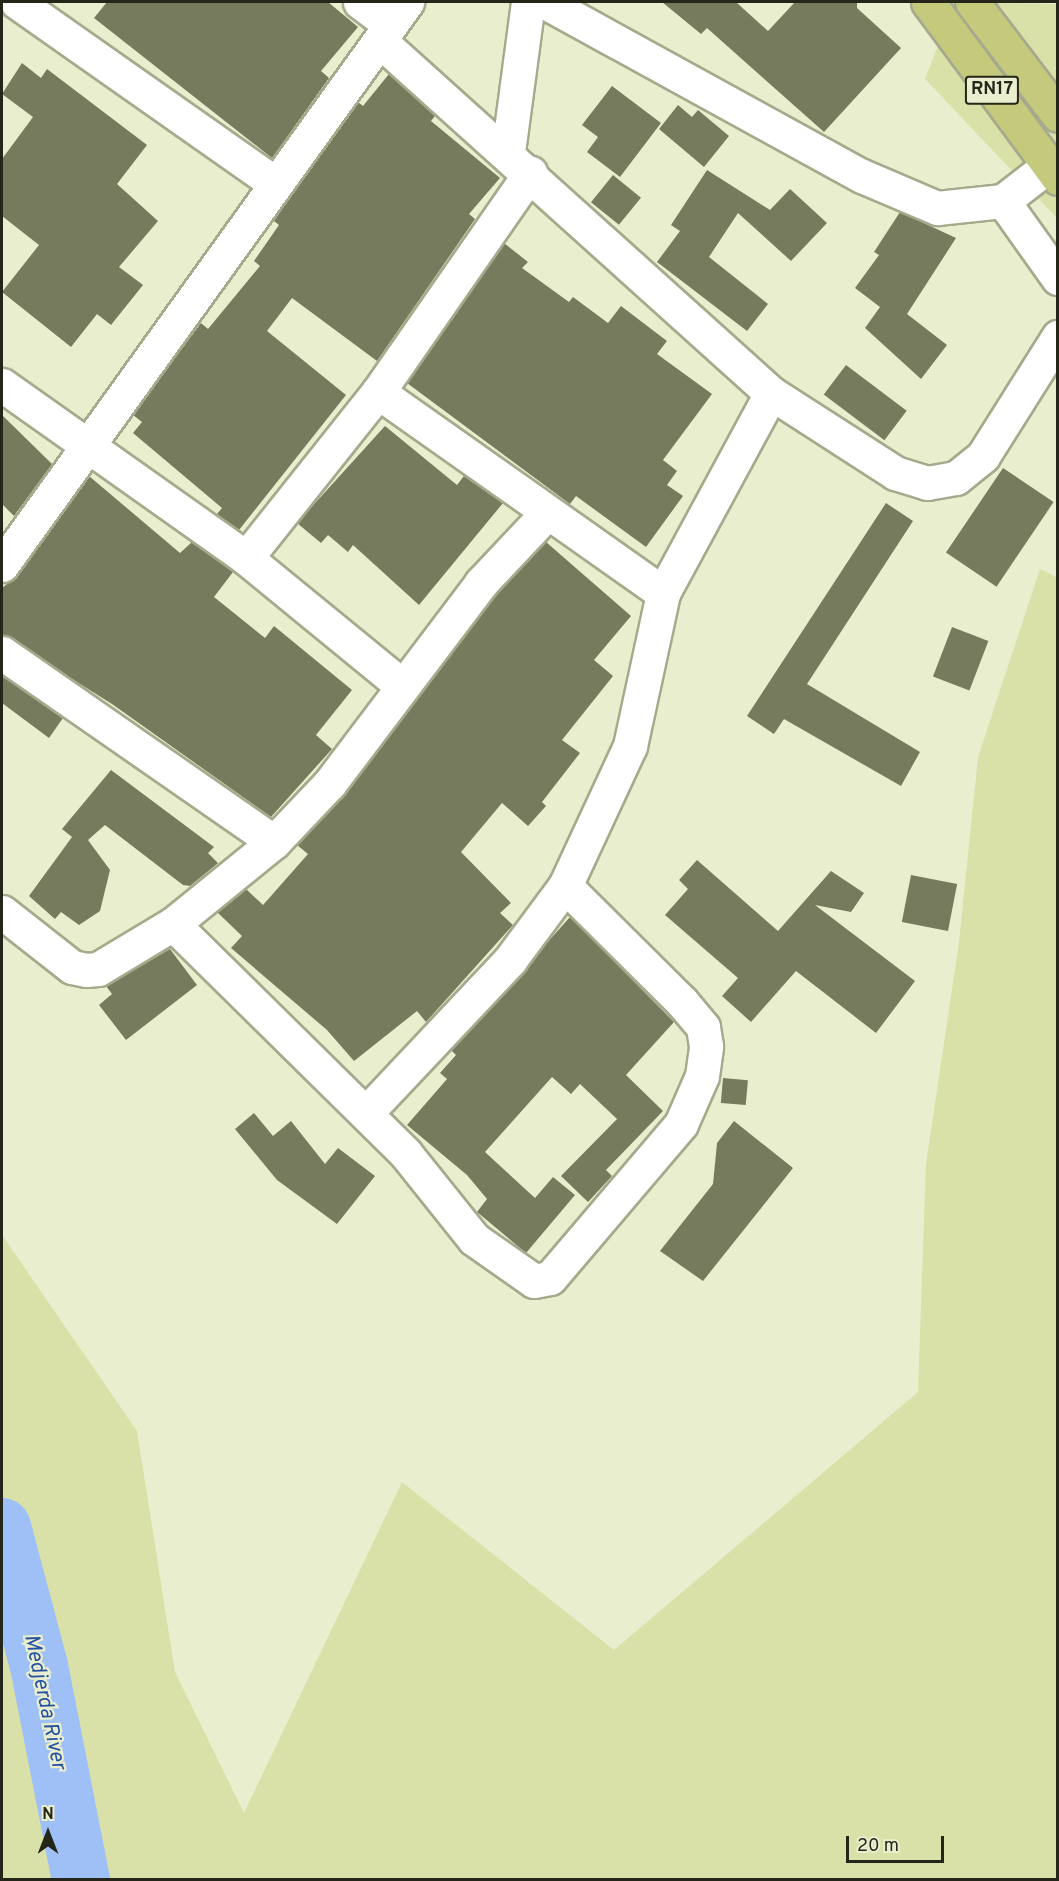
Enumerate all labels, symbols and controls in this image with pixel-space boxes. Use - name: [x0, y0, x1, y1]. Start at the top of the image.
- road number: RN17: [964, 75, 1020, 105]
- water label: Medjerda River: [17, 1632, 71, 1772]
- north arrow: [18, 1803, 78, 1863]
- text: N: [42, 1805, 54, 1825]
- scale bar: [849, 1824, 946, 1862]
- text: 20 m: [857, 1835, 899, 1858]

